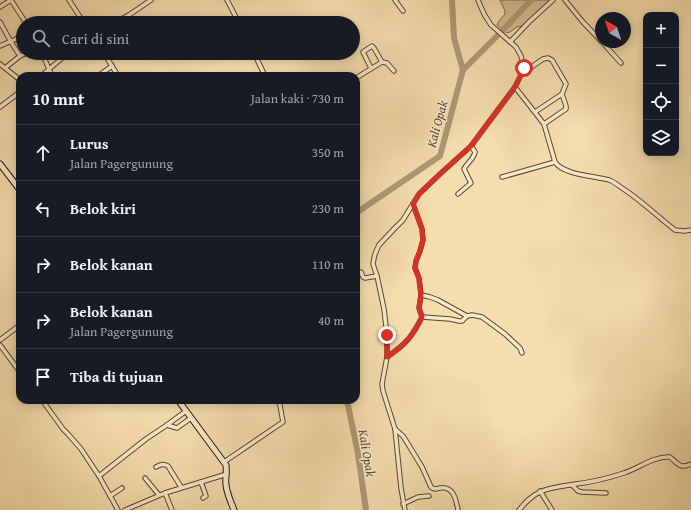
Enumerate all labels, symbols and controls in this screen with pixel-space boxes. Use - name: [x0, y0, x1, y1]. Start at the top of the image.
- north arrow: [595, 12, 631, 48]
- map controls: [643, 12, 679, 156]
- button: +: [643, 12, 679, 48]
- search box: [16, 16, 360, 60]
- icon: search: [30, 27, 52, 49]
- text: Cari di sini: [62, 28, 129, 49]
- button: −: [643, 48, 679, 84]
- route start: [515, 59, 533, 77]
- button: locate: [643, 84, 679, 120]
- text: 10 mnt: [32, 86, 84, 111]
- text: Jalan kaki · 730 m: [251, 89, 344, 108]
- water label: Kali Opak: [421, 98, 452, 150]
- button: layers: [643, 120, 679, 156]
- text: Lurus: [70, 133, 108, 154]
- icon: ahead: [32, 142, 54, 164]
- text: 350 m: [312, 143, 344, 162]
- text: Jalan Pagergunung: [70, 154, 173, 173]
- icon: left: [32, 198, 54, 220]
- text: Belok kiri: [70, 198, 136, 219]
- text: 230 m: [312, 199, 344, 218]
- icon: right: [32, 254, 54, 276]
- text: Belok kanan: [70, 254, 153, 275]
- text: 110 m: [312, 255, 344, 274]
- text: Belok kanan: [70, 301, 153, 322]
- icon: right: [32, 310, 54, 332]
- text: 40 m: [318, 311, 344, 330]
- text: Jalan Pagergunung: [70, 322, 173, 341]
- route end: [378, 326, 396, 344]
- icon: arrive: [32, 366, 54, 388]
- text: Tiba di tujuan: [70, 366, 163, 387]
- water label: Kali Opak: [353, 427, 381, 478]

